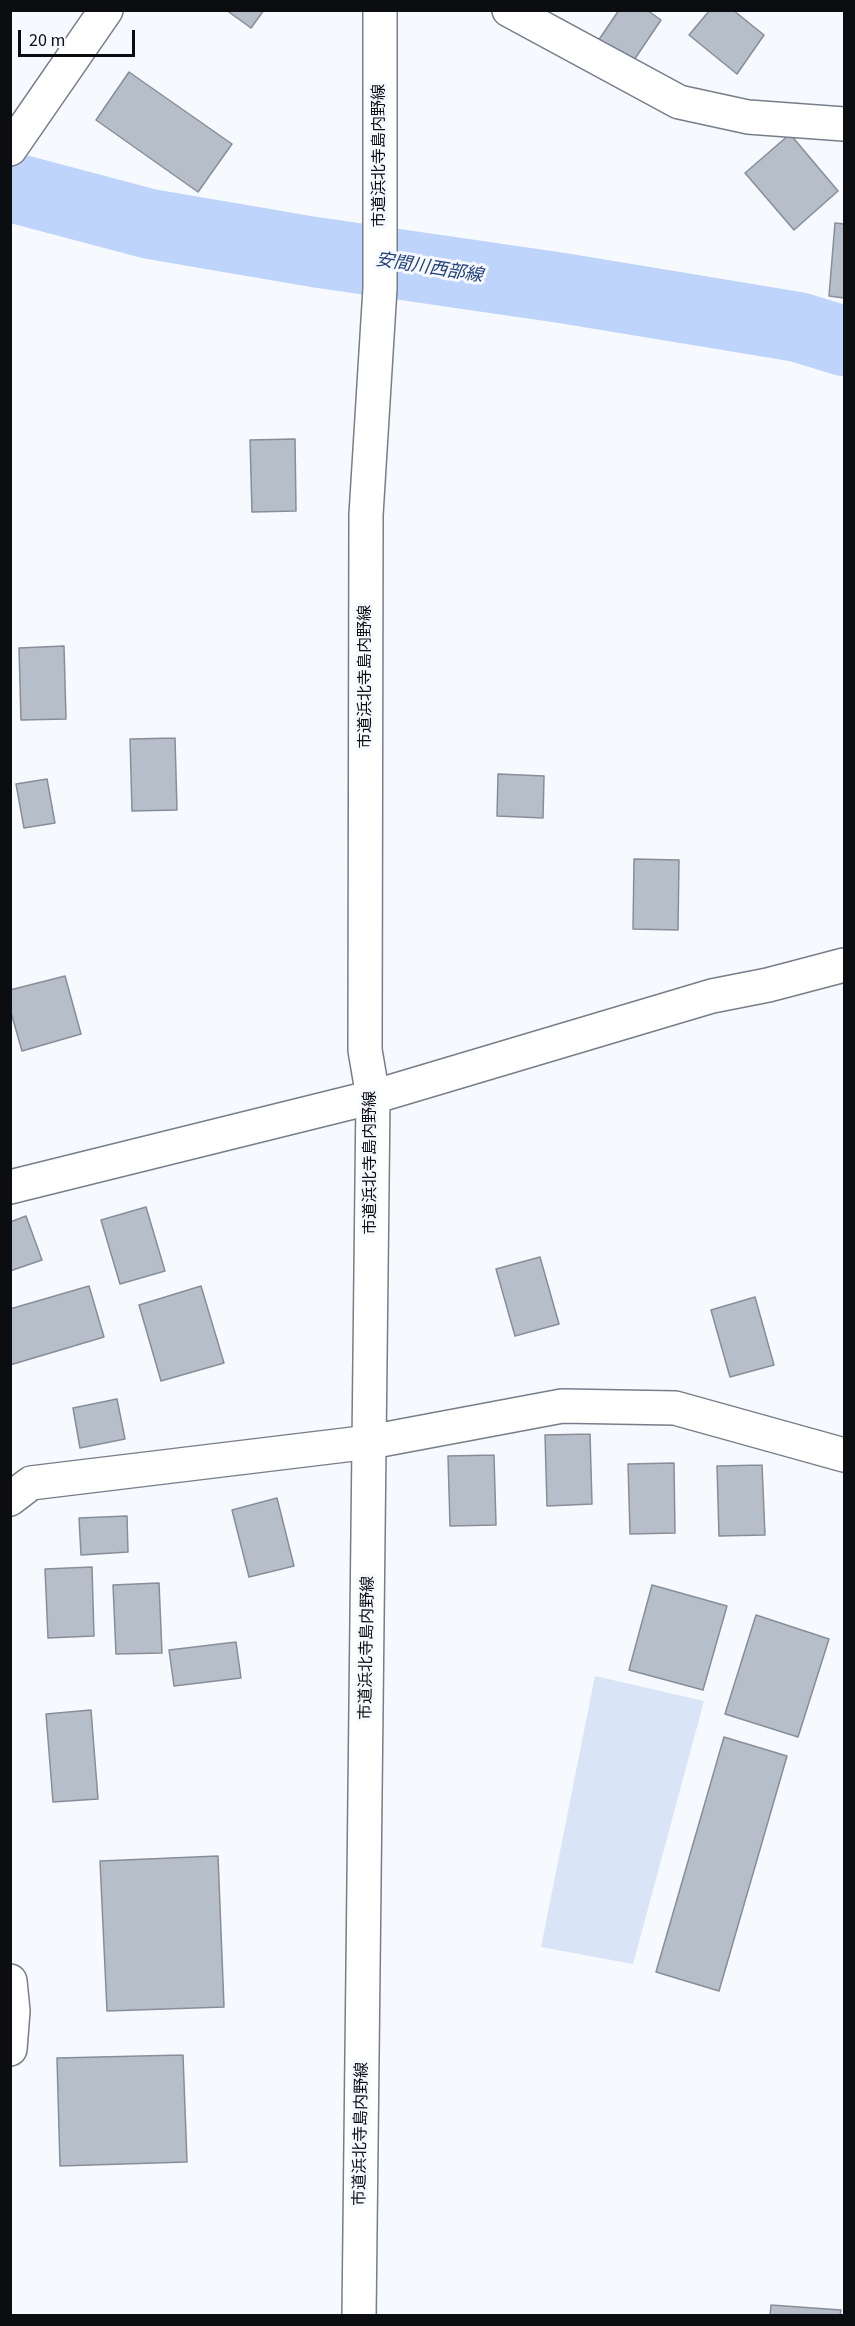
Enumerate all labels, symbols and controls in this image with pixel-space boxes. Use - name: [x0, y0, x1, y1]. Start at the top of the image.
- scale bar: [21, 18, 138, 56]
- text: 20 m: [29, 28, 65, 53]
- street label: 市道浜北寺島内野線: [370, 84, 390, 228]
- water label: 安間川西部線: [374, 250, 484, 288]
- street label: 市道浜北寺島内野線: [356, 605, 376, 749]
- street label: 市道浜北寺島内野線: [361, 1091, 381, 1235]
- street label: 市道浜北寺島内野線: [357, 1576, 379, 1720]
- street label: 市道浜北寺島内野線: [351, 2062, 373, 2206]

